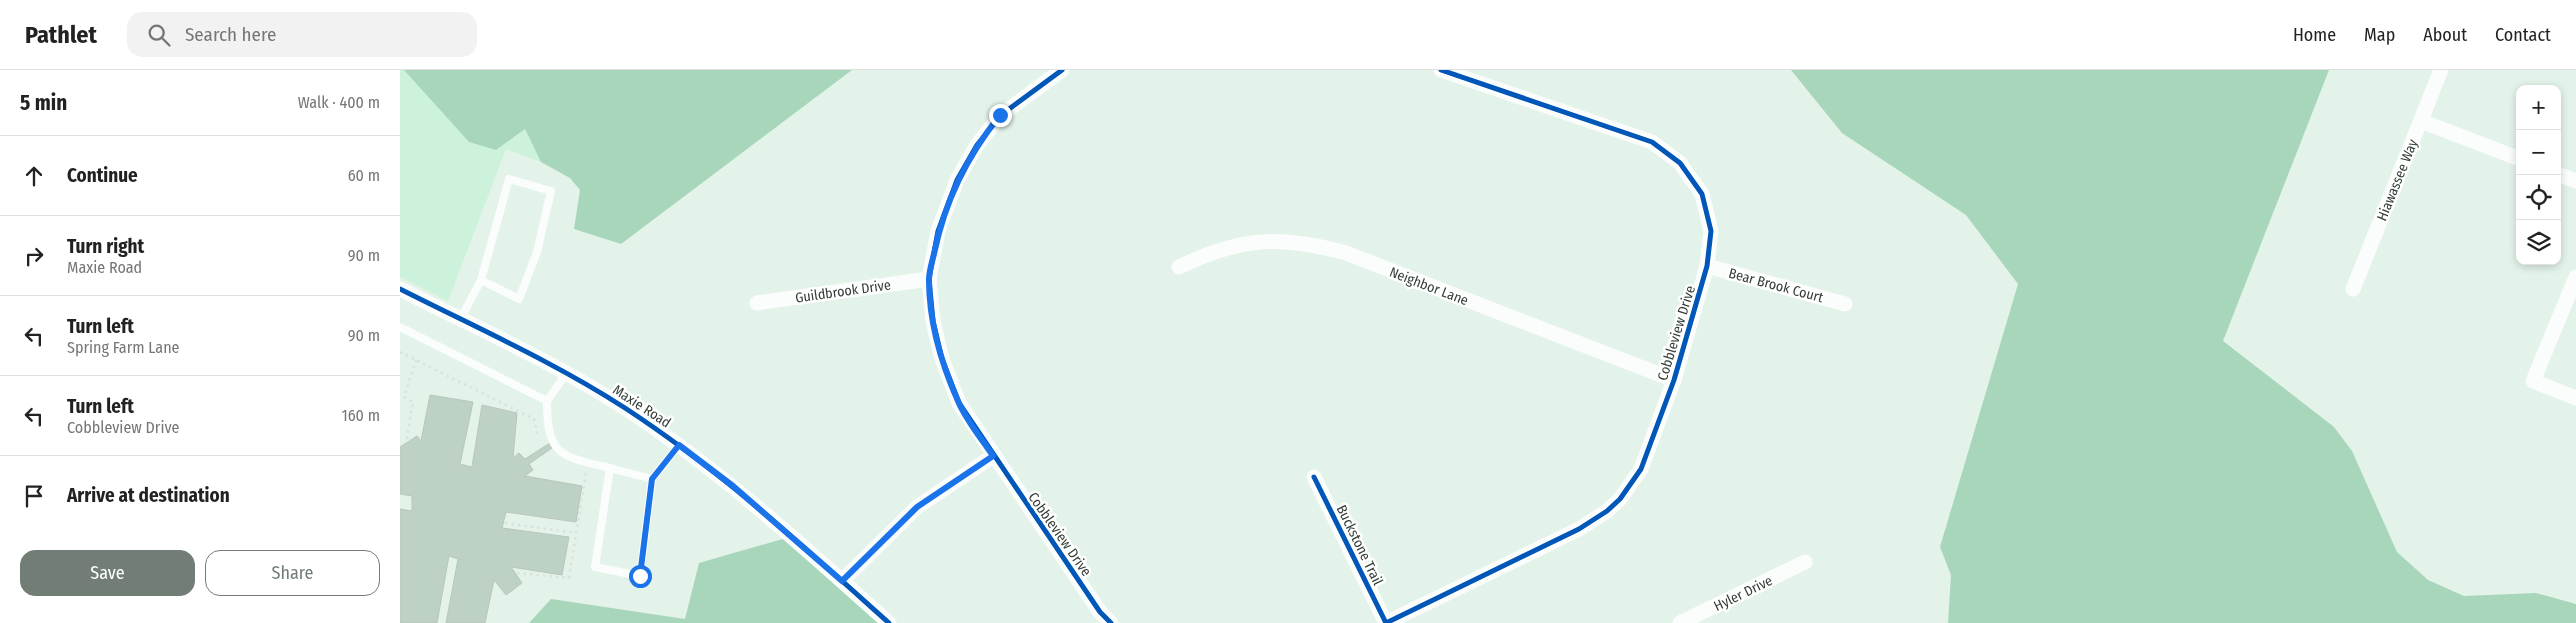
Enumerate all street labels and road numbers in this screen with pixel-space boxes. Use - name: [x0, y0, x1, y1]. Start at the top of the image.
- street label: Hiawassee Way: [2373, 136, 2422, 223]
- street label: Neighbor Lane: [1387, 264, 1471, 309]
- street label: Bear Brook Court: [1727, 265, 1825, 306]
- street label: Guildbrook Drive: [794, 276, 892, 307]
- street label: Cobbleview Drive: [1654, 284, 1699, 383]
- street label: Maxie Road: [610, 381, 674, 431]
- street label: Cobbleview Drive: [1024, 489, 1095, 580]
- street label: Buckstone Trail: [1333, 502, 1386, 588]
- street label: Hyler Drive: [1711, 572, 1775, 615]

